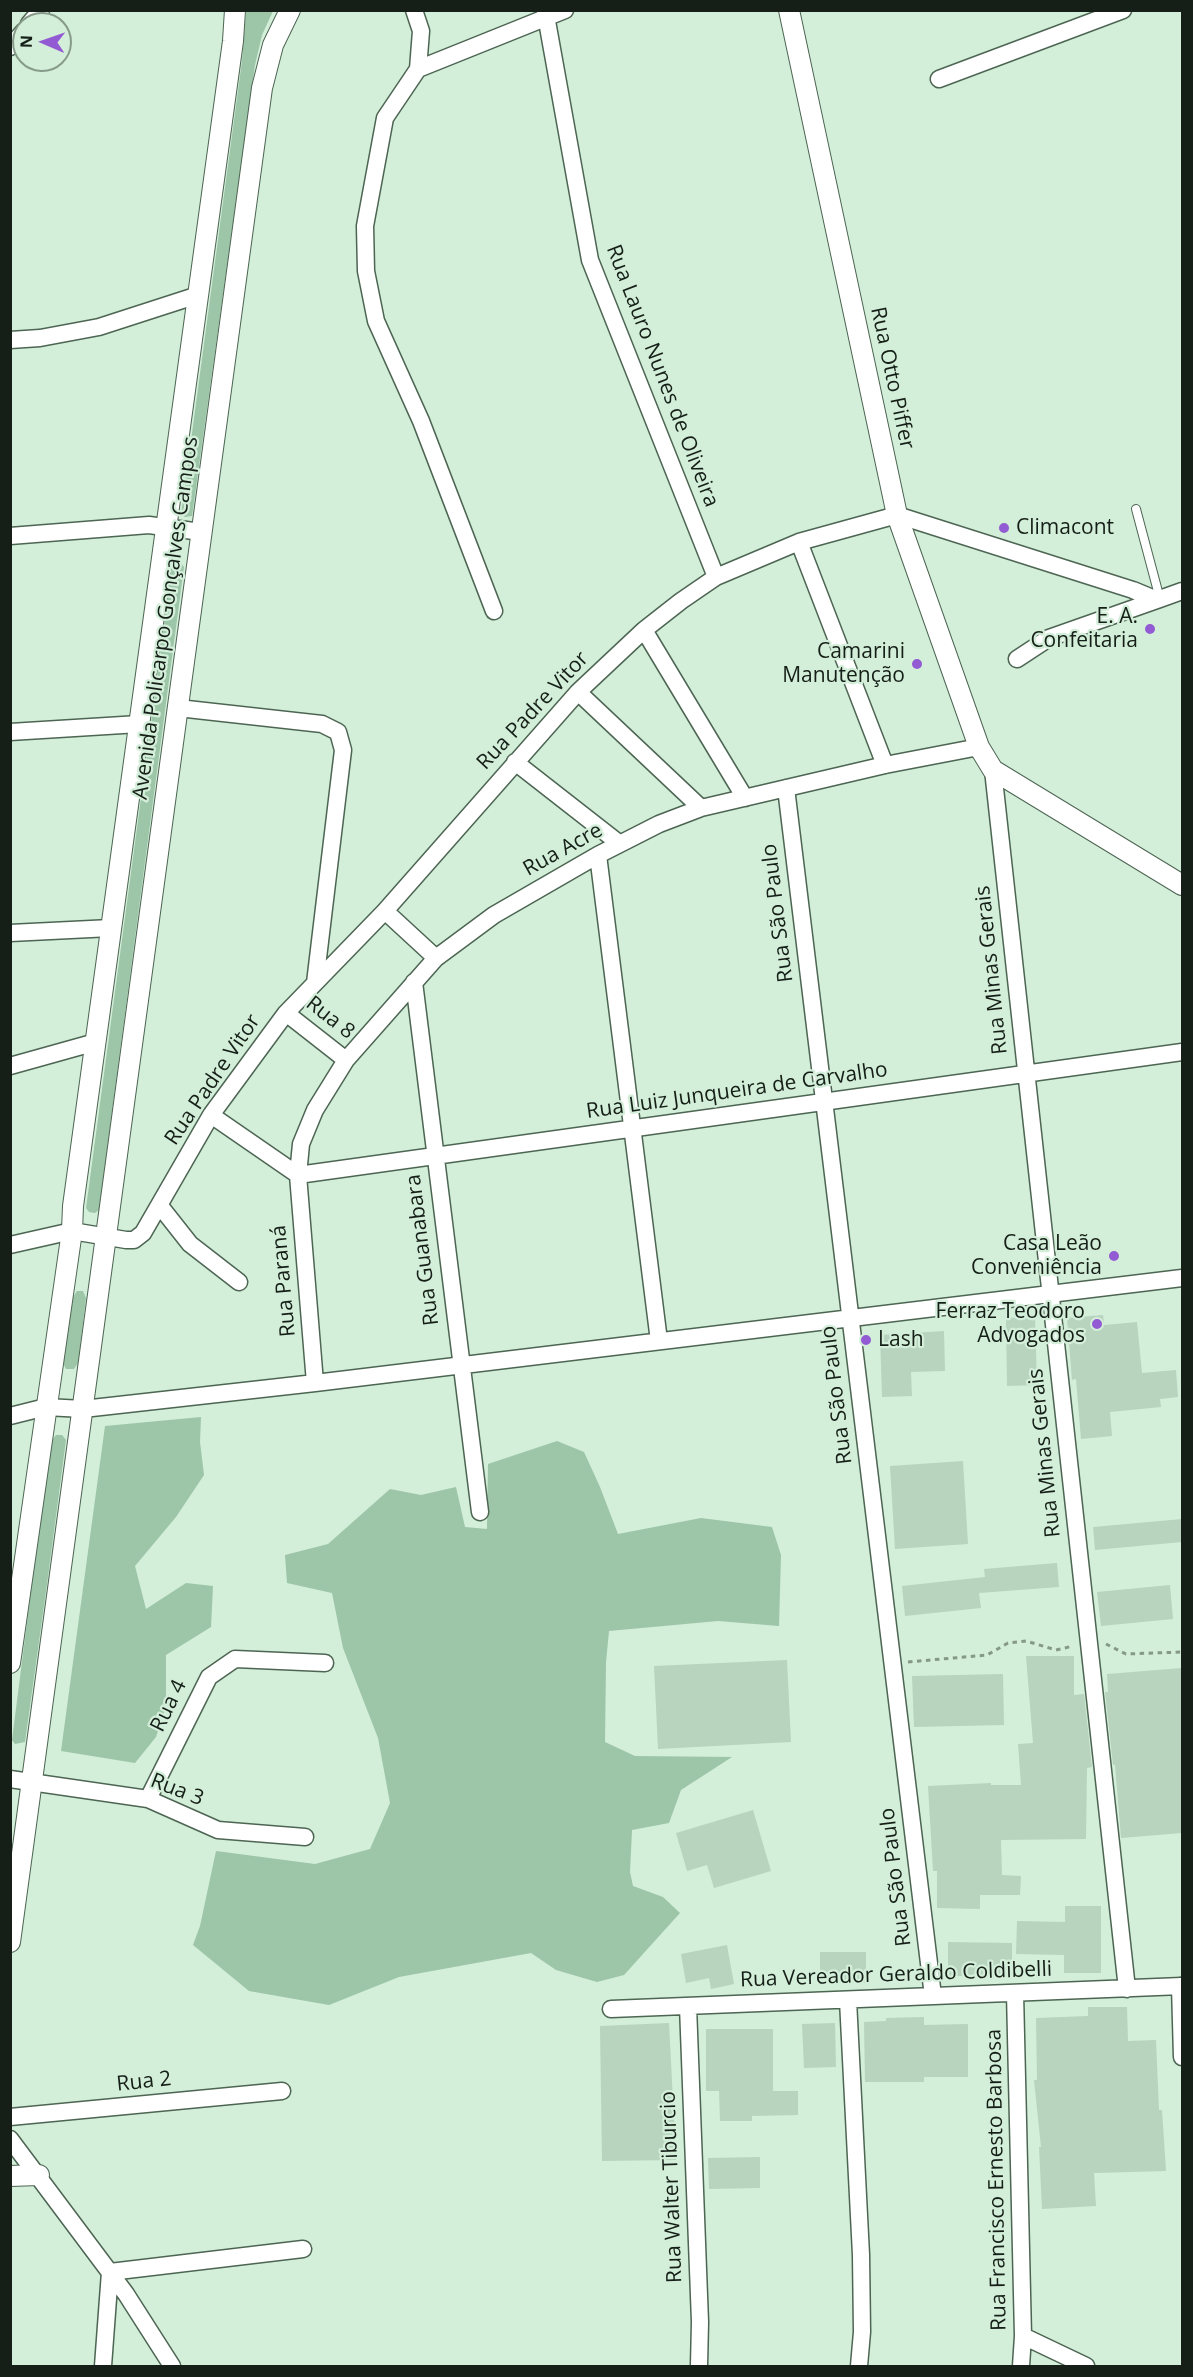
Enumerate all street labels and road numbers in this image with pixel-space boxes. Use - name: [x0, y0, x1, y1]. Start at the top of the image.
- street label: Rua Lauro Nunes de Oliveira: [600, 241, 724, 511]
- street label: Rua Otto Piffer: [865, 305, 919, 451]
- street label: Avenida Policarpo Gonçalves Campos: [128, 435, 204, 801]
- street label: Rua Padre Vitor: [472, 647, 594, 775]
- street label: Rua Acre: [519, 818, 607, 882]
- street label: Rua São Paulo: [757, 842, 799, 984]
- street label: Rua Minas Gerais: [971, 884, 1013, 1056]
- street label: Rua 8: [301, 991, 359, 1045]
- street label: Rua Padre Vitor: [160, 1010, 266, 1150]
- street label: Rua Luiz Junqueira de Carvalho: [585, 1057, 889, 1125]
- street label: Rua Guanabara: [401, 1173, 445, 1327]
- street label: Rua Paraná: [267, 1224, 301, 1338]
- street label: Rua São Paulo: [816, 1324, 858, 1466]
- street label: Rua Minas Gerais: [1024, 1367, 1066, 1539]
- street label: Rua 4: [146, 1676, 192, 1736]
- street label: Rua 3: [147, 1768, 207, 1812]
- street label: Rua São Paulo: [875, 1806, 917, 1948]
- street label: Rua Vereador Geraldo Coldibelli: [740, 1957, 1052, 1993]
- street label: Rua Francisco Ernesto Barbosa: [982, 2029, 1012, 2331]
- street label: Rua 2: [115, 2067, 173, 2097]
- street label: Rua Walter Tiburcio: [656, 2091, 688, 2283]

